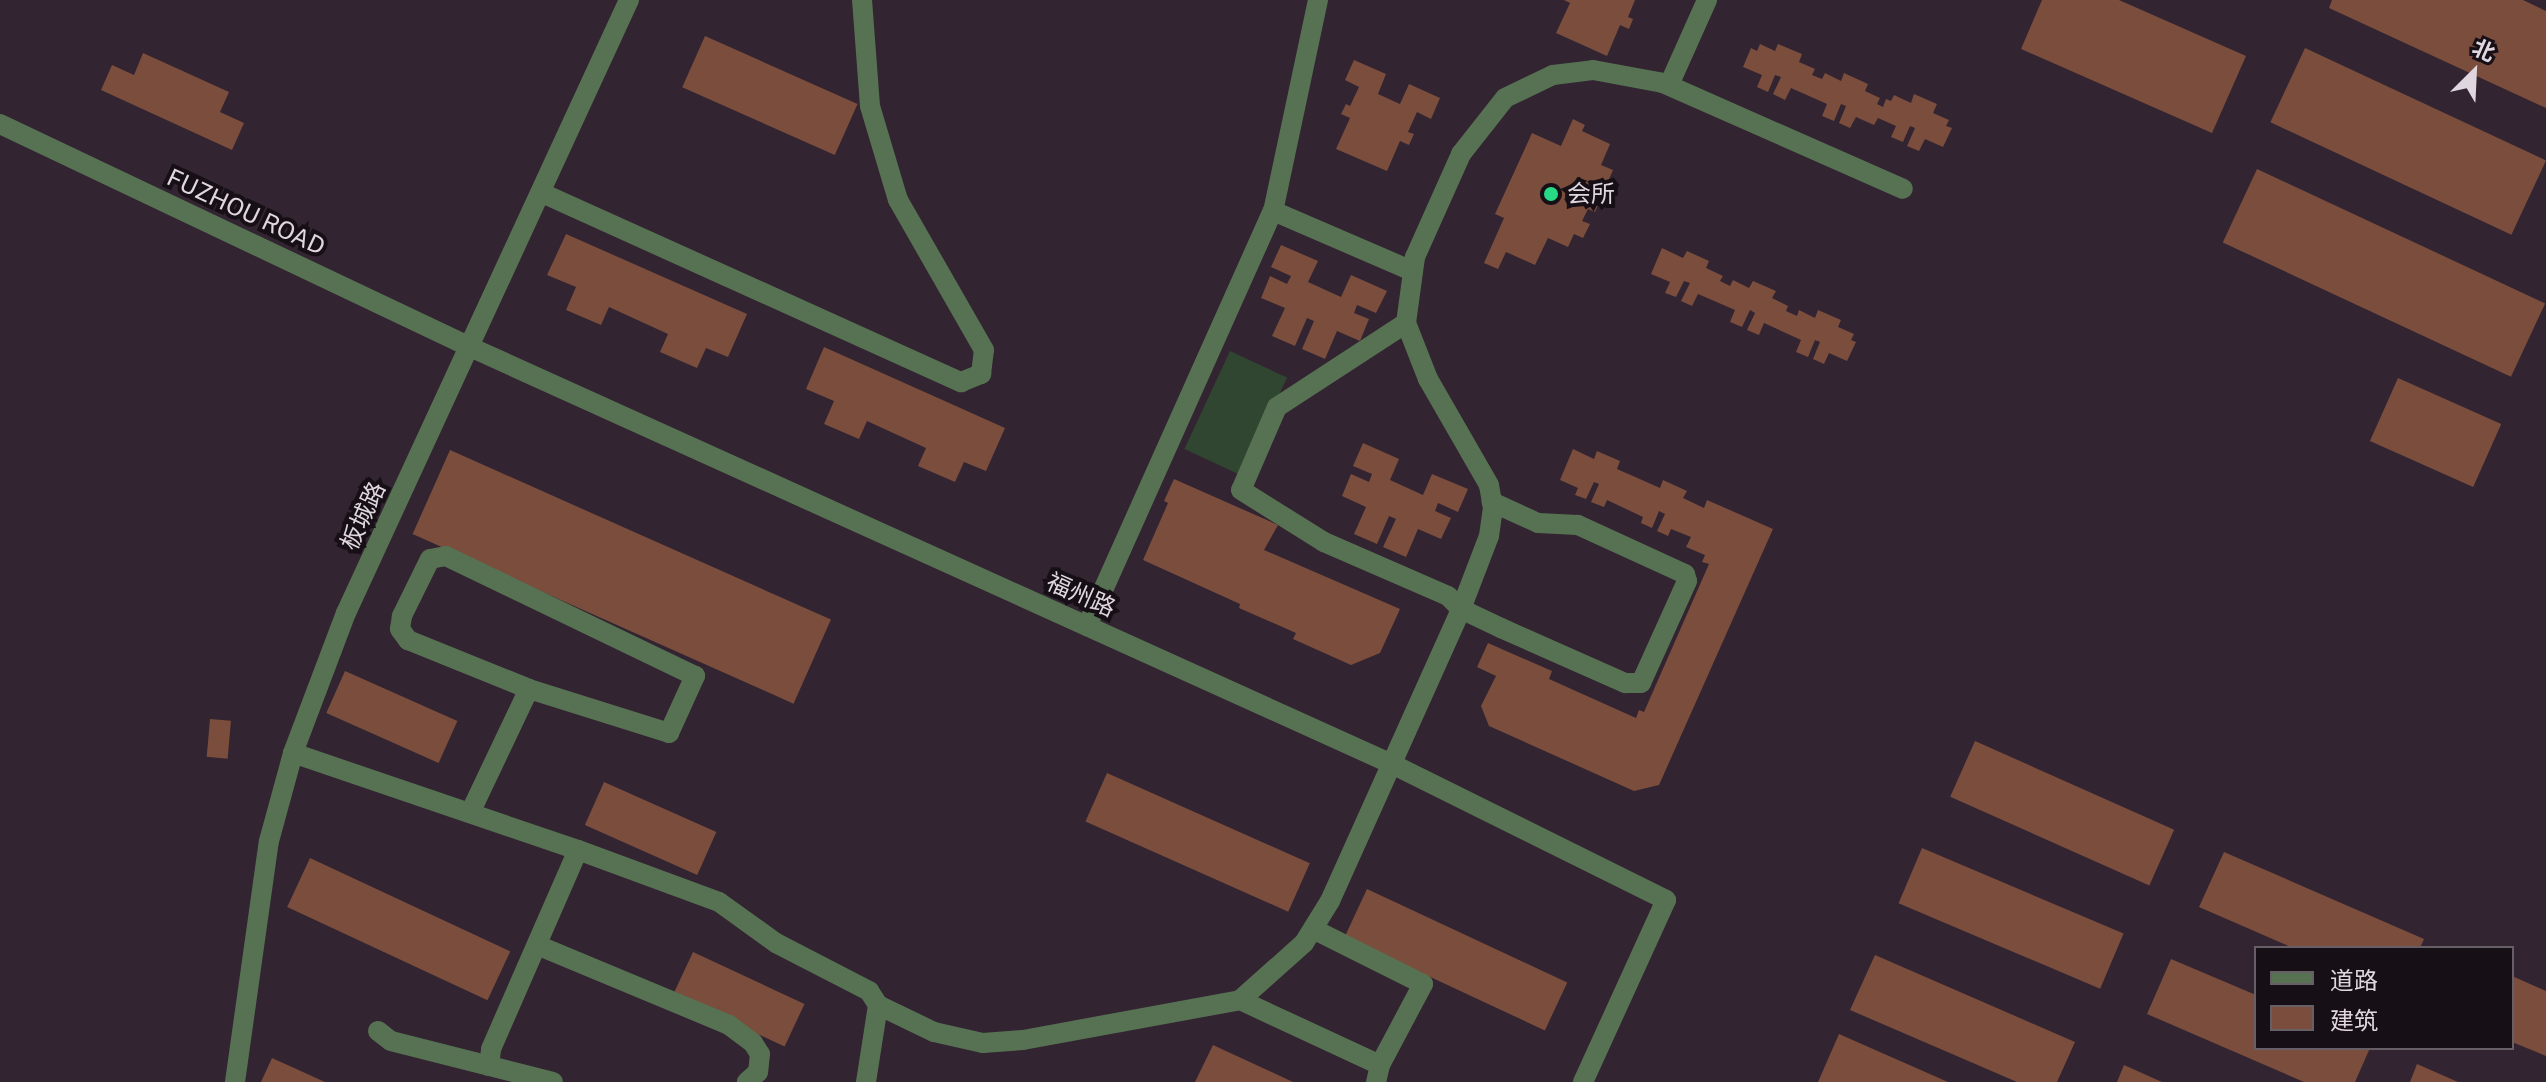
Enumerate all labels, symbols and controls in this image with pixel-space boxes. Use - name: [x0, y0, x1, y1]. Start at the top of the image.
- north arrow: [2434, 32, 2514, 112]
- text: 北: [2468, 34, 2499, 66]
- street label: FUZHOU ROAD: [162, 163, 330, 261]
- place label: 会所: [1567, 180, 1615, 208]
- marker: 会所: [1542, 185, 1560, 203]
- street label: 板城路: [335, 477, 391, 555]
- street label: 福州路: [1042, 567, 1120, 623]
- legend: [2254, 946, 2514, 1050]
- text: 道路: [2330, 966, 2378, 994]
- text: 建筑: [2330, 1006, 2378, 1034]

